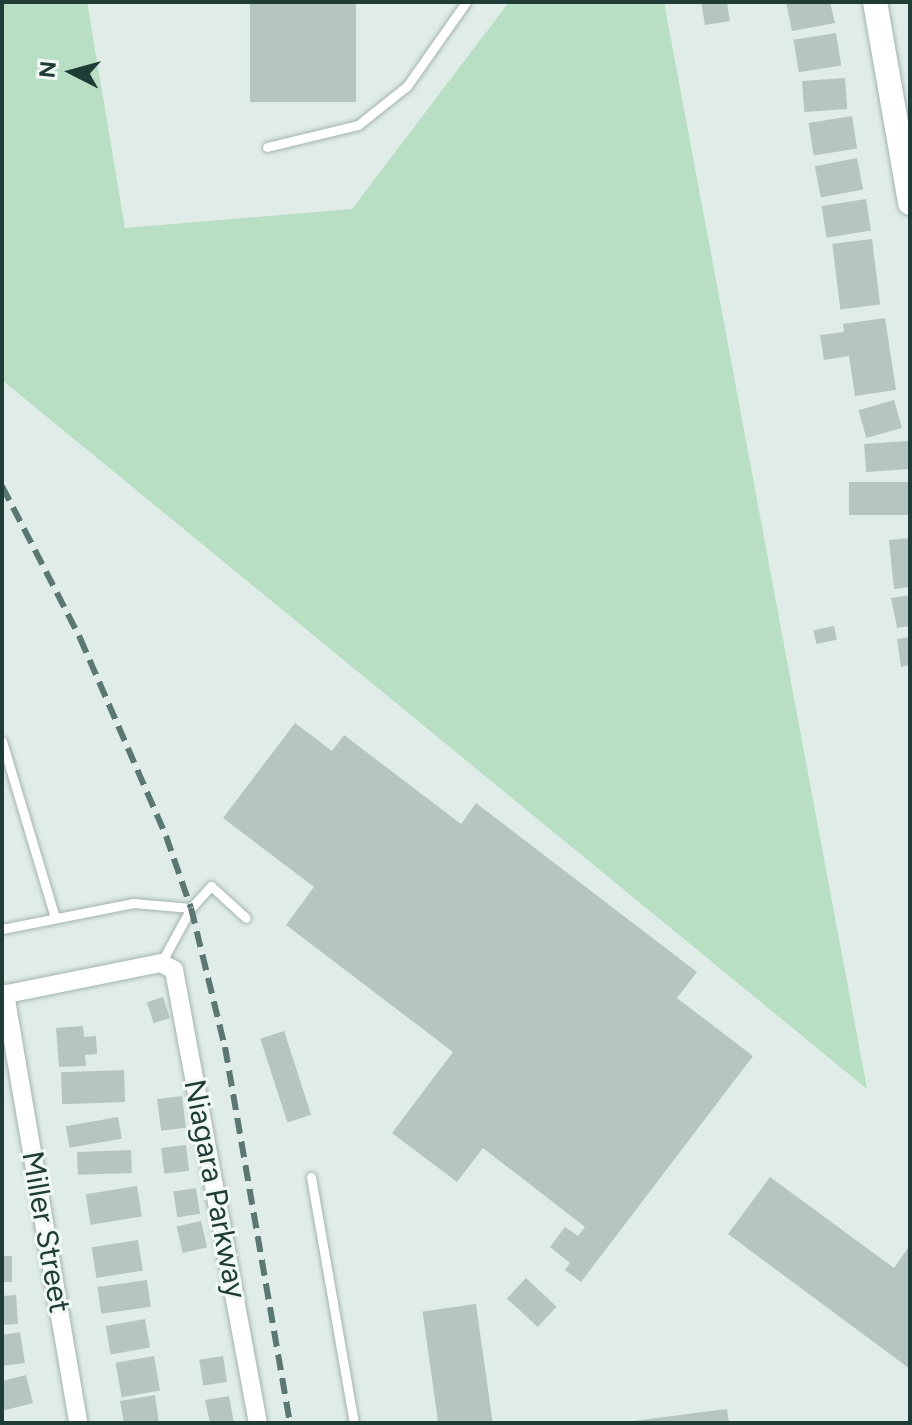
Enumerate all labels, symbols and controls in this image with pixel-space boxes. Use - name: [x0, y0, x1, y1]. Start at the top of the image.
- north arrow: [32, 32, 112, 112]
- text: N: [33, 60, 62, 79]
- street label: Niagara Parkway: [176, 1076, 254, 1302]
- street label: Miller Street: [14, 1148, 78, 1316]

